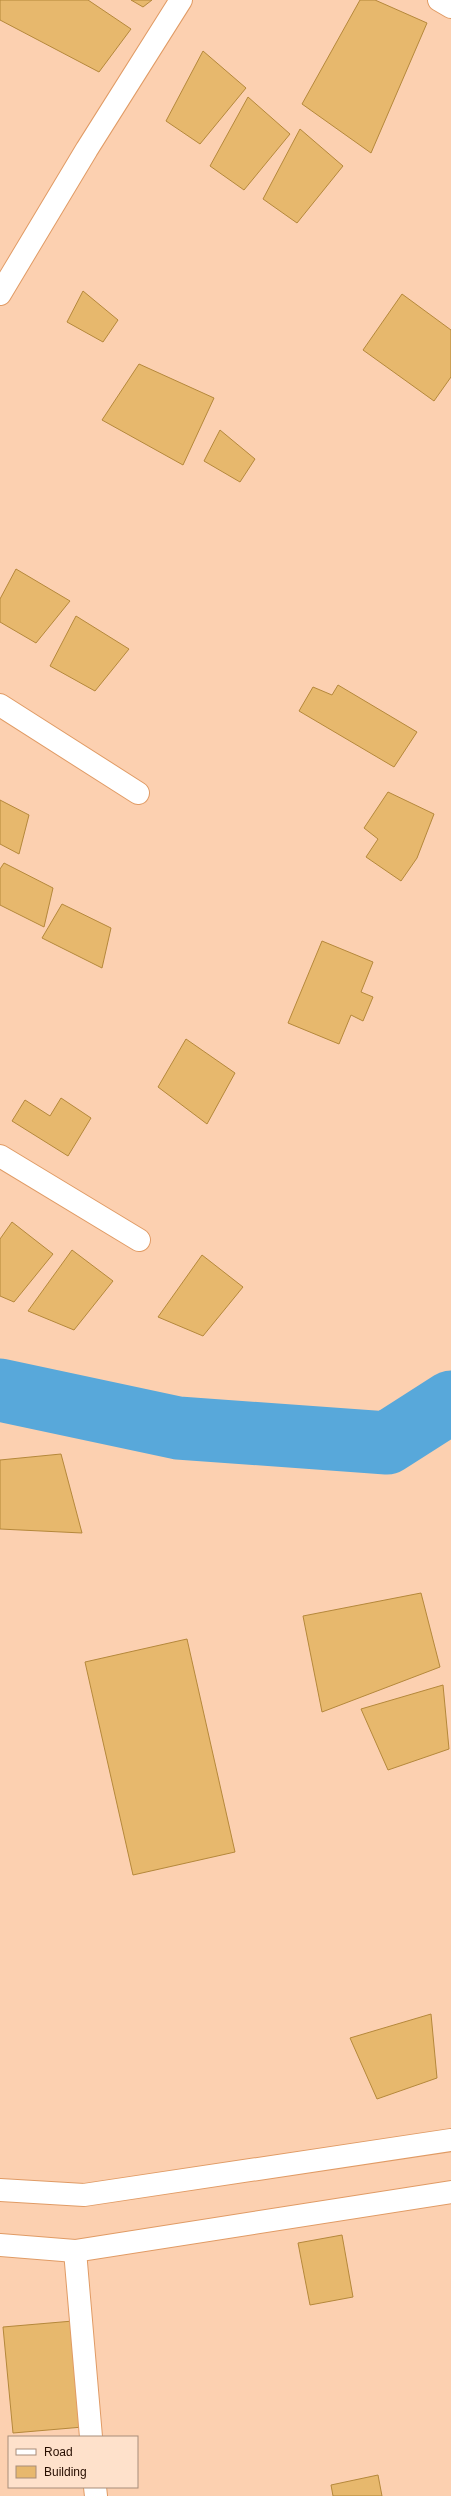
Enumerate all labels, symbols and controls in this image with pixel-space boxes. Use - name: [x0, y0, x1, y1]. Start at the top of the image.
- legend: [8, 2436, 138, 2488]
- text: Road: [44, 2445, 73, 2459]
- text: Building: [44, 2465, 87, 2479]

